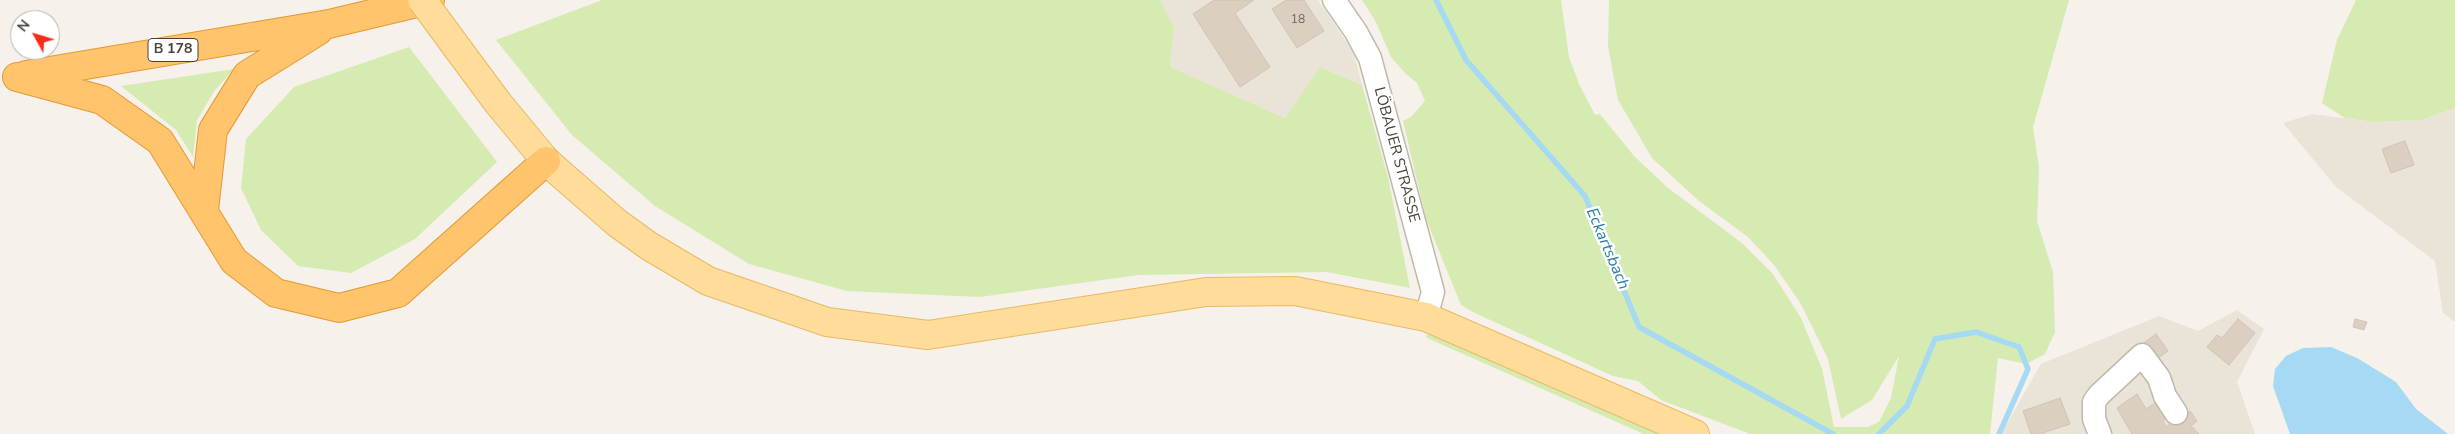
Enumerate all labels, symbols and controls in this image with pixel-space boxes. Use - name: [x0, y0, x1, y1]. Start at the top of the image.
- north arrow: [10, 10, 60, 60]
- house number: 18: [1291, 13, 1305, 27]
- text: N: [13, 16, 34, 36]
- road number: B 178: [148, 38, 198, 62]
- street label: LÖBAUER STRASSE: [1369, 85, 1423, 225]
- water label: Eckartsbach: [1581, 205, 1633, 293]

